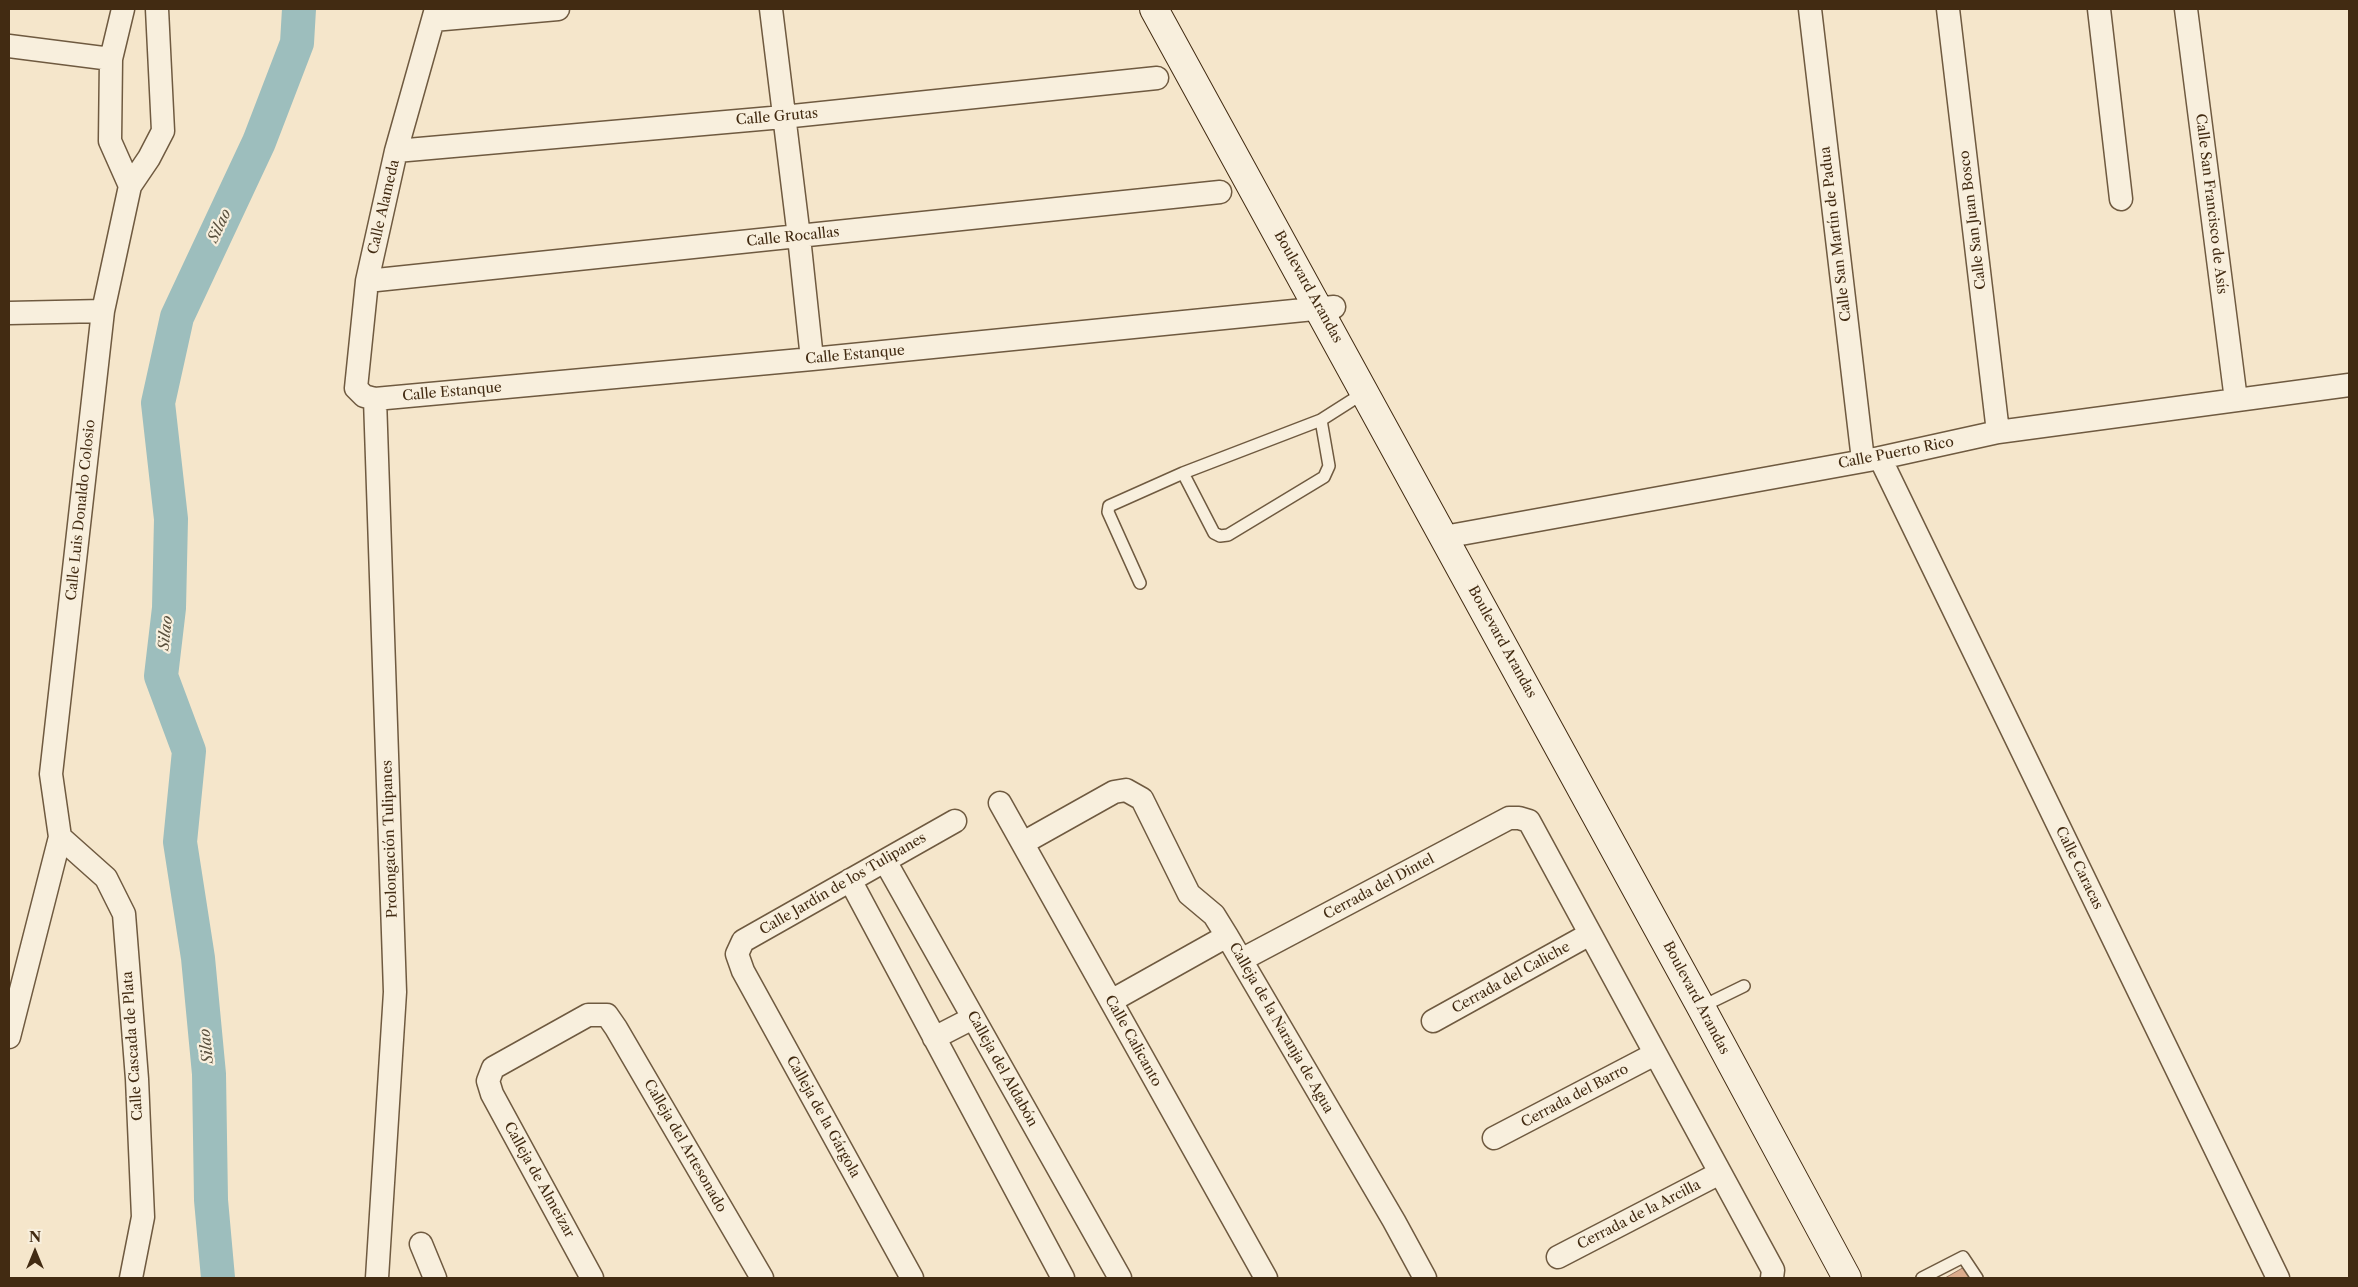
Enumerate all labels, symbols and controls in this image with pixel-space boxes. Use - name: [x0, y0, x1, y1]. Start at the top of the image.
- street label: Calle Grutas: [735, 105, 819, 129]
- street label: Calle San Francisco de Asís: [2192, 113, 2230, 295]
- street label: Calle San Martín de Padua: [1817, 145, 1855, 323]
- street label: Calle San Juan Bosco: [1956, 150, 1990, 290]
- street label: Calle Alameda: [365, 158, 403, 256]
- water label: Silao: [204, 206, 236, 246]
- street label: Calle Rocallas: [746, 224, 840, 250]
- street label: Boulevard Arandas: [1270, 228, 1346, 346]
- street label: Calle Estanque: [805, 342, 905, 368]
- street label: Calle Estanque: [402, 379, 502, 405]
- street label: Calle Luis Donaldo Colosio: [63, 419, 99, 601]
- street label: Calle Puerto Rico: [1837, 434, 1955, 472]
- street label: Boulevard Arandas: [1464, 583, 1540, 701]
- water label: Silao: [155, 615, 177, 651]
- street label: Prolongación Tulipanes: [379, 760, 401, 918]
- street label: Calle Caracas: [2052, 824, 2106, 912]
- street label: Calle Jardín de los Tulipanes: [757, 829, 929, 939]
- street label: Cerrada del Dintel: [1321, 851, 1437, 923]
- street label: Cerrada del Caliche: [1449, 939, 1573, 1017]
- street label: Boulevard Arandas: [1659, 939, 1733, 1057]
- street label: Calleja de la Naranja de Agua: [1225, 940, 1337, 1116]
- street label: Calle Cascada de Plata: [119, 971, 147, 1121]
- street label: Calle Calicanto: [1101, 992, 1165, 1090]
- street label: Calleja del Aldabón: [963, 1008, 1041, 1130]
- water label: Silao: [196, 1028, 218, 1064]
- street label: Calleja de la Gárgola: [783, 1053, 863, 1181]
- street label: Cerrada del Barro: [1519, 1061, 1631, 1131]
- street label: Calleja del Artesonado: [640, 1077, 730, 1215]
- street label: Calleja de Almeizar: [500, 1119, 578, 1241]
- street label: Cerrada de la Arcilla: [1575, 1177, 1703, 1253]
- north arrow: [10, 1227, 60, 1277]
- text: N: [29, 1228, 41, 1246]

